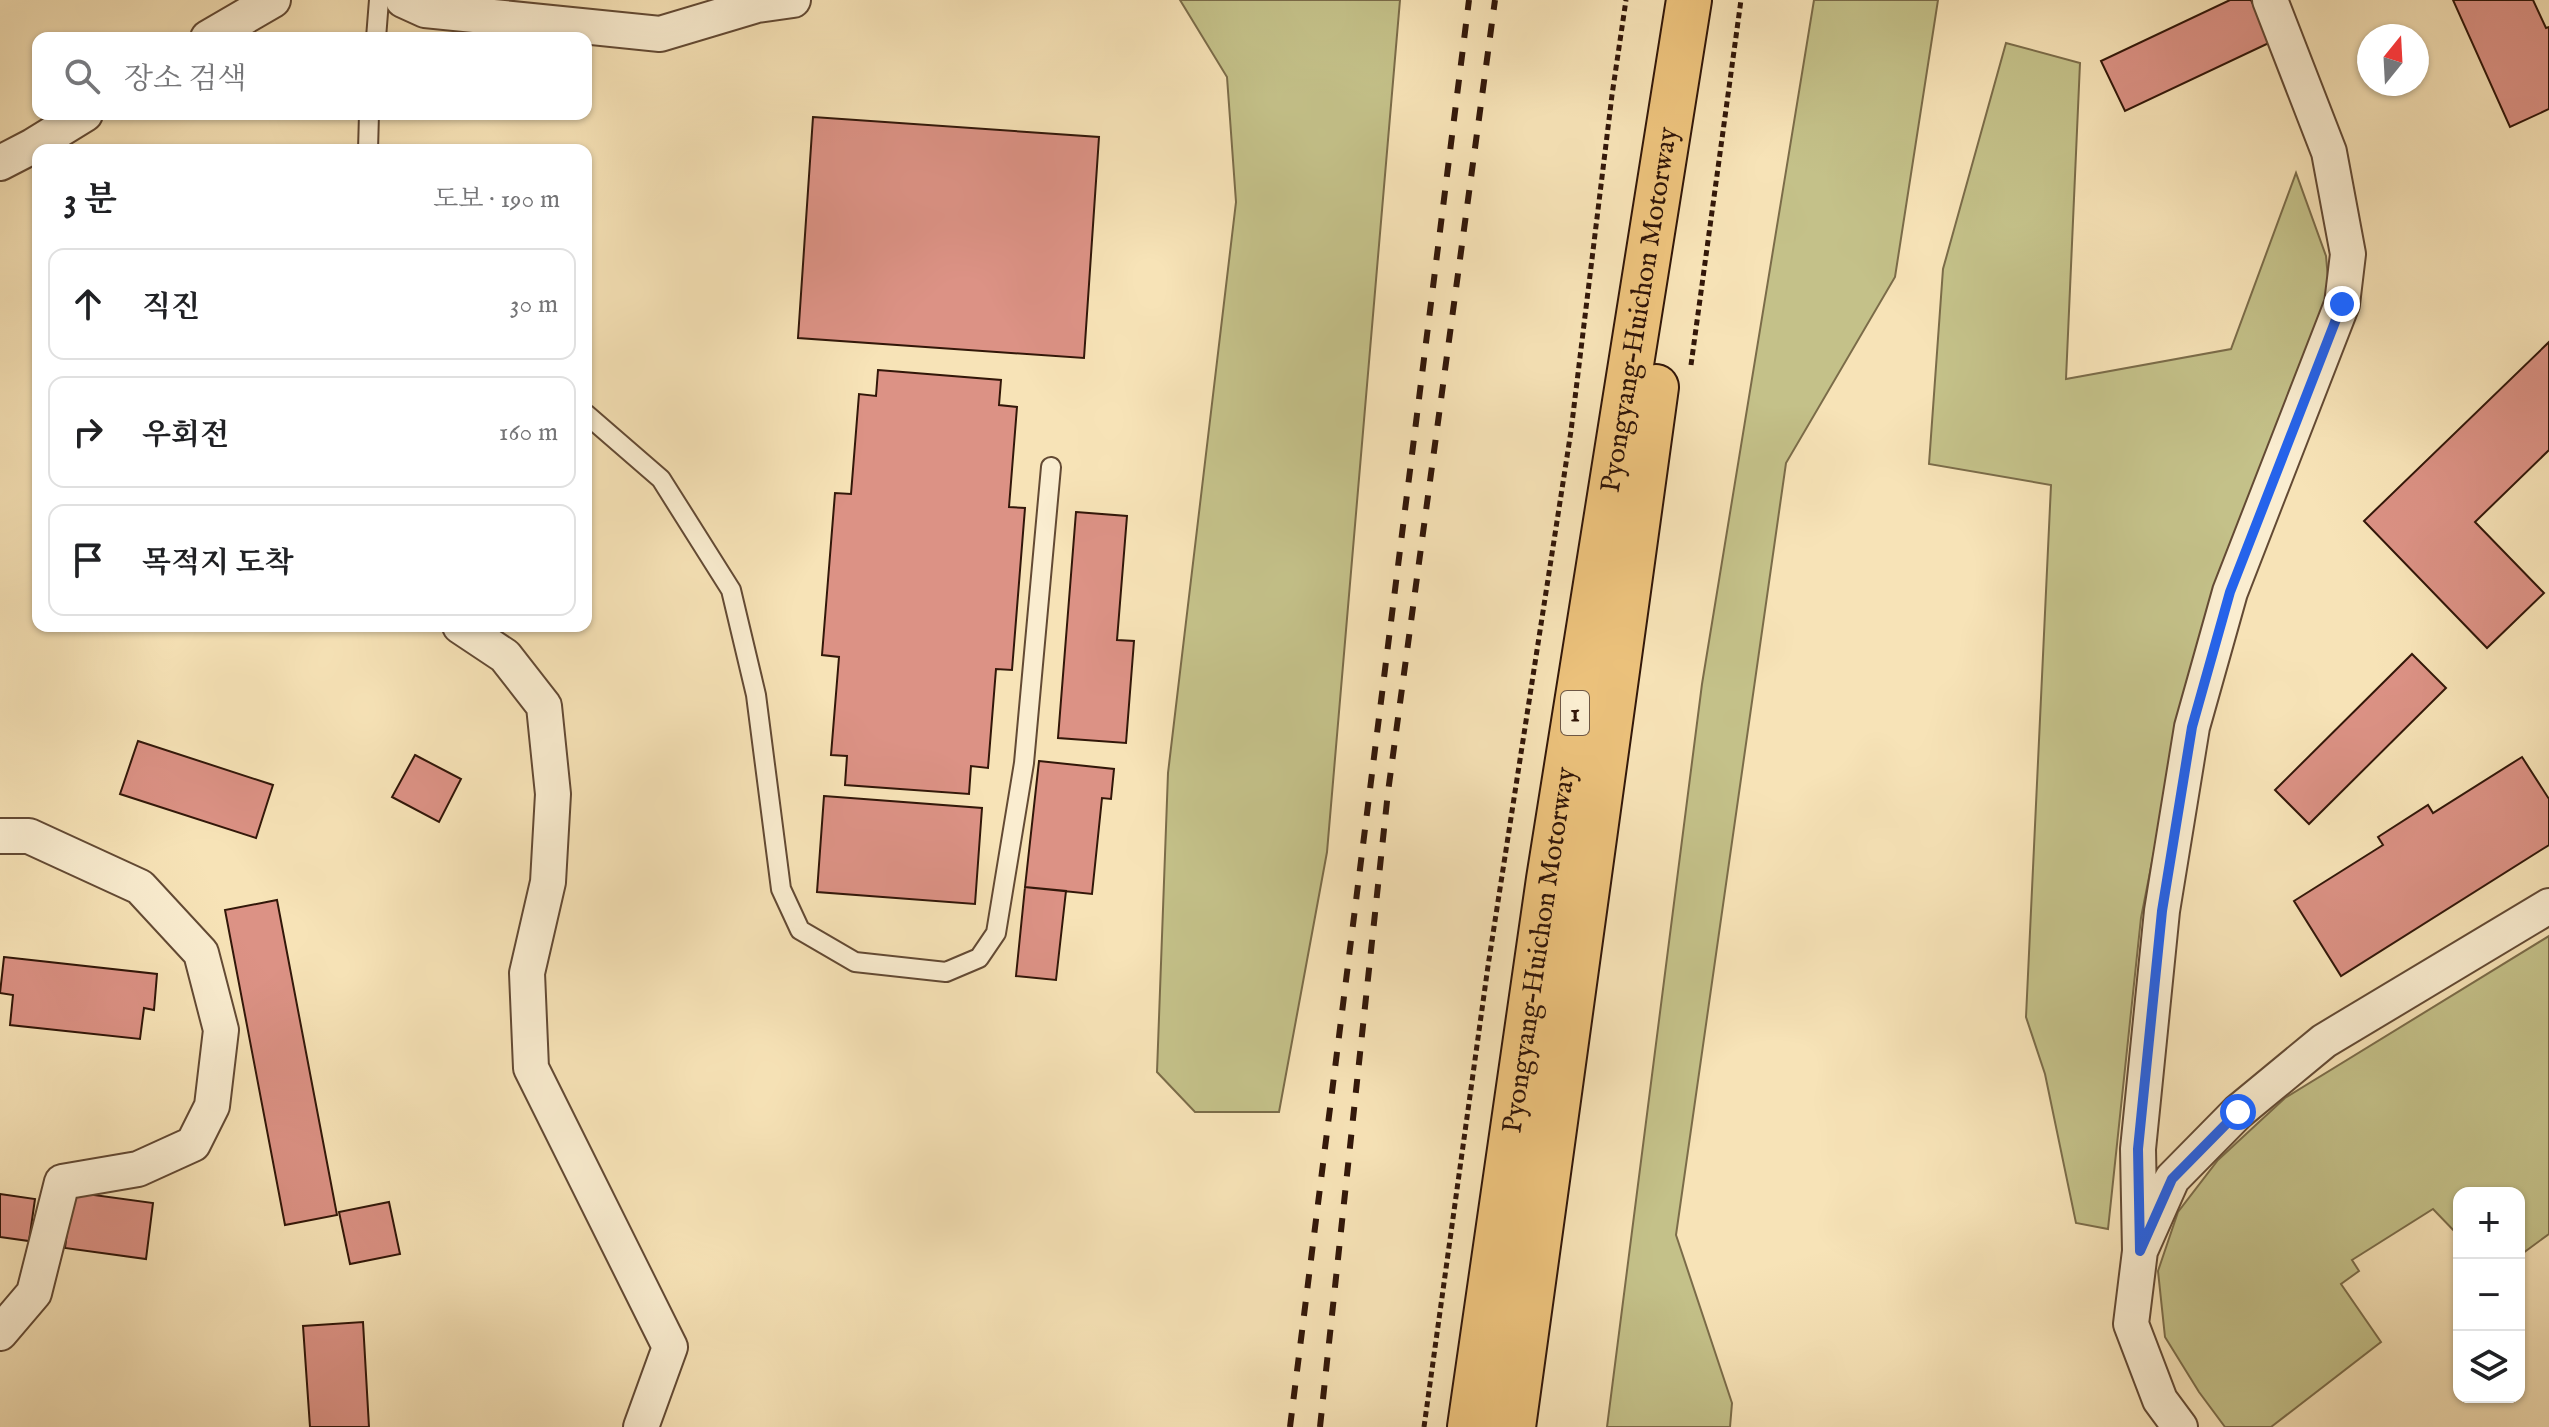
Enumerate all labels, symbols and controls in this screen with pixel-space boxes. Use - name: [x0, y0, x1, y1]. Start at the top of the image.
- north arrow: [2357, 24, 2429, 96]
- search box: [32, 32, 592, 120]
- icon: search: [60, 54, 104, 98]
- text: 장소 검색: [124, 61, 246, 99]
- street label: Pyongyang–Huichon Motorway: [1593, 124, 1686, 495]
- text: 3 분: [64, 179, 117, 222]
- text: 도보 · 190 m: [433, 183, 560, 216]
- icon: ahead: [66, 282, 110, 326]
- route end: [2324, 286, 2360, 322]
- text: 30 m: [510, 288, 558, 321]
- text: 직진: [142, 289, 200, 327]
- icon: right: [66, 410, 110, 454]
- text: 160 m: [499, 416, 558, 449]
- text: 우회전: [142, 417, 229, 455]
- icon: arrive: [66, 538, 110, 582]
- text: 목적지 도착: [142, 545, 293, 583]
- road number: 1: [1561, 691, 1589, 735]
- street label: Pyongyang–Huichon Motorway: [1495, 764, 1584, 1135]
- route start: [2220, 1094, 2256, 1130]
- map controls: [2453, 1187, 2525, 1403]
- button: +: [2453, 1187, 2525, 1259]
- button: −: [2453, 1259, 2525, 1331]
- button: layers: [2453, 1331, 2525, 1403]

